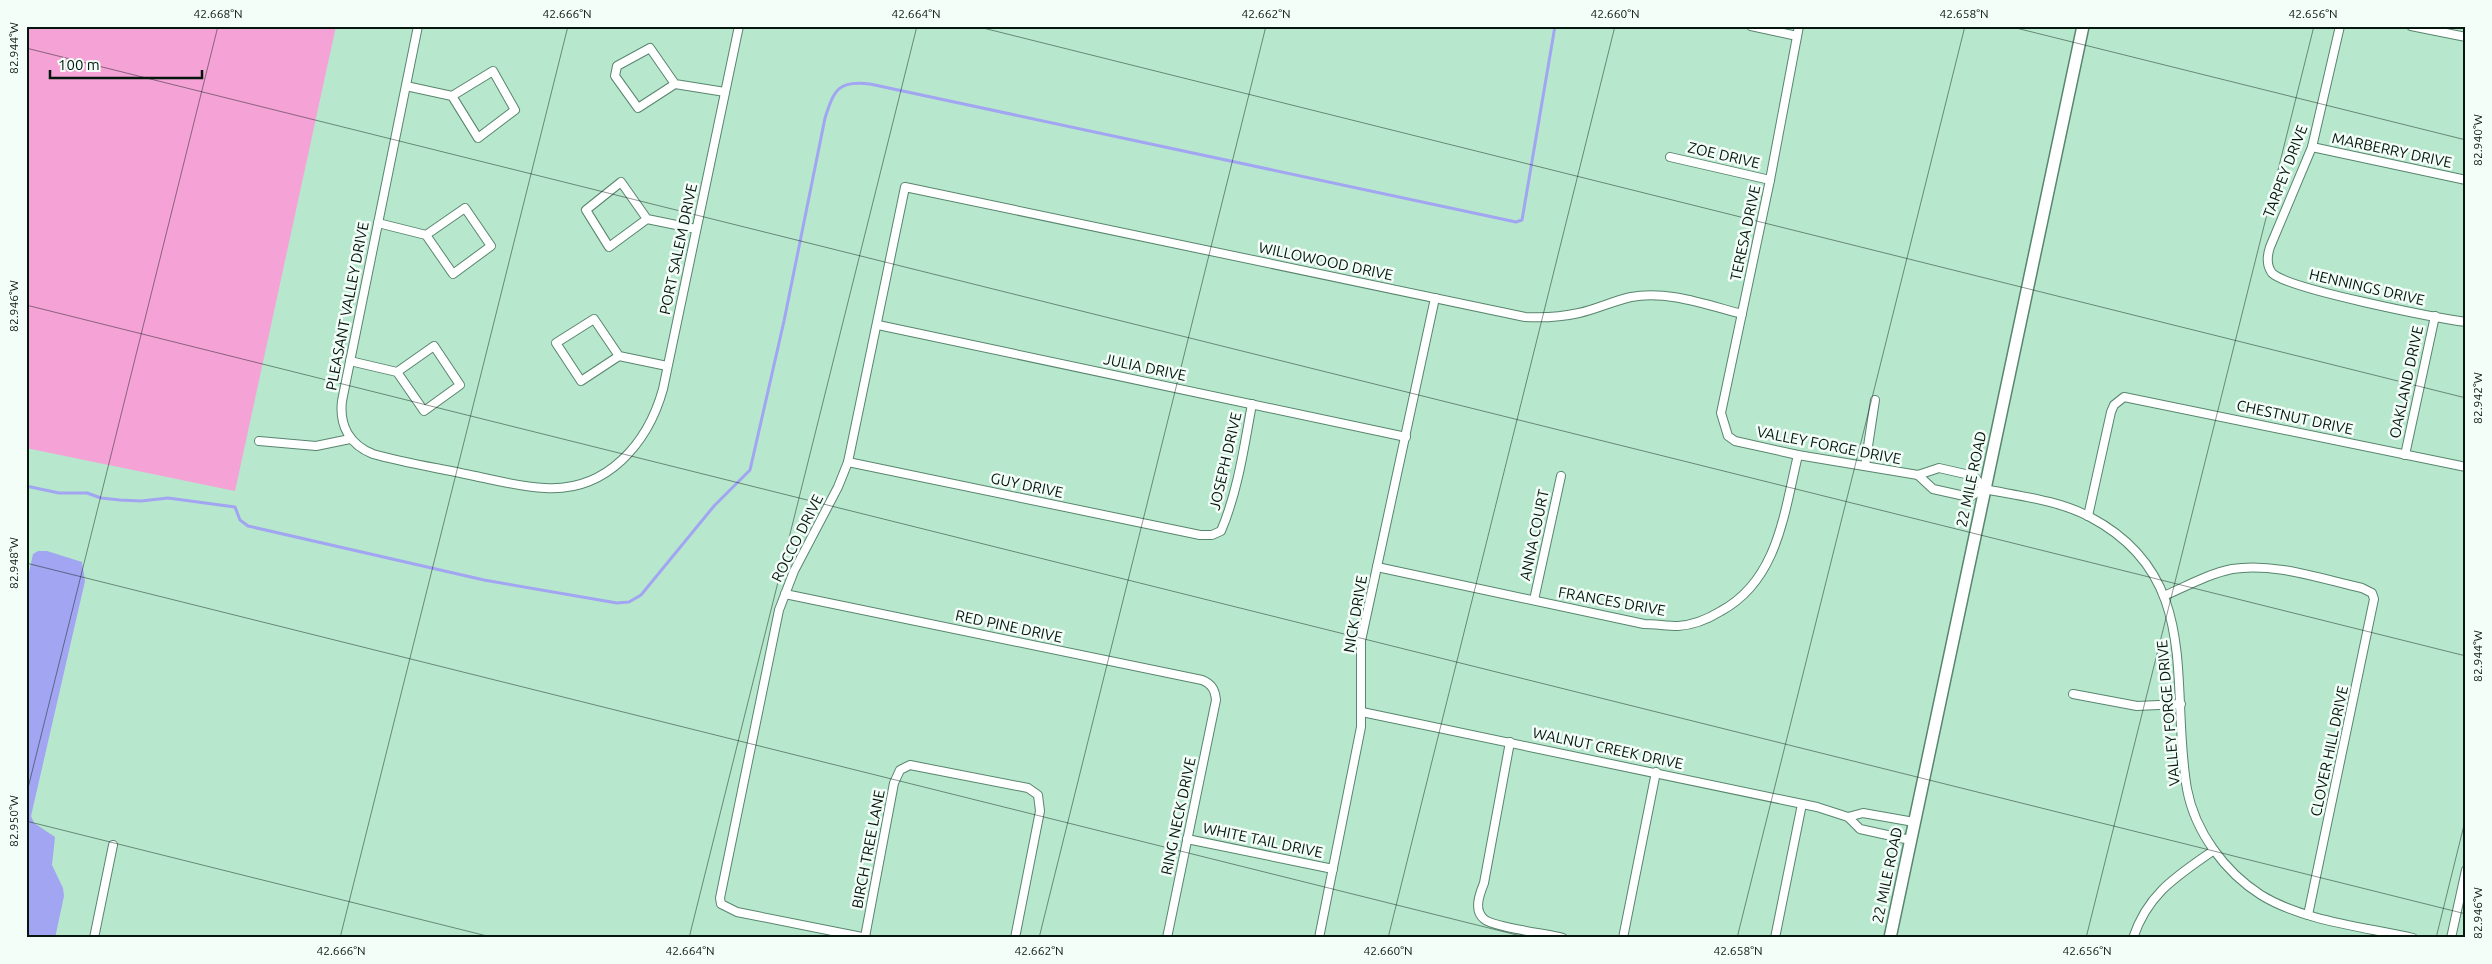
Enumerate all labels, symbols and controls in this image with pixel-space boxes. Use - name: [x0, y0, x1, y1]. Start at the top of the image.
- text: 42.668°N: [193, 7, 243, 20]
- text: 42.666°N: [542, 7, 592, 20]
- text: 42.664°N: [891, 7, 941, 20]
- text: 42.662°N: [1241, 7, 1291, 20]
- text: 42.660°N: [1590, 7, 1640, 20]
- text: 42.658°N: [1939, 7, 1989, 20]
- text: 42.656°N: [2288, 7, 2338, 20]
- text: 82.944°W: [7, 22, 20, 74]
- scale bar: [50, 48, 202, 80]
- text: 100 m: [58, 56, 100, 73]
- text: 82.940°W: [2471, 114, 2484, 166]
- street label: TARPEY DRIVE: [2260, 122, 2310, 220]
- street label: MARBERRY DRIVE: [2330, 129, 2454, 171]
- street label: ZOE DRIVE: [1686, 138, 1762, 172]
- street label: PORT SALEM DRIVE: [656, 182, 700, 316]
- street label: TERESA DRIVE: [1727, 184, 1763, 282]
- street label: PLEASANT VALLEY DRIVE: [322, 220, 372, 392]
- street label: WILLOWOOD DRIVE: [1257, 238, 1395, 284]
- street label: HENNINGS DRIVE: [2308, 265, 2426, 309]
- text: 82.946°W: [7, 280, 20, 332]
- street label: OAKLAND DRIVE: [2386, 324, 2426, 440]
- street label: JULIA DRIVE: [1102, 350, 1188, 384]
- text: 82.942°W: [2471, 372, 2484, 424]
- street label: CHESTNUT DRIVE: [2235, 396, 2355, 438]
- street label: JOSEPH DRIVE: [1205, 410, 1245, 512]
- street label: VALLEY FORGE DRIVE: [1755, 423, 1903, 467]
- street label: 22 MILE ROAD: [1953, 429, 1989, 529]
- street label: GUY DRIVE: [989, 469, 1065, 501]
- street label: ANNA COURT: [1516, 487, 1552, 582]
- street label: ROCCO DRIVE: [768, 491, 826, 585]
- text: 82.948°W: [7, 537, 20, 589]
- street label: NICK DRIVE: [1340, 574, 1370, 654]
- street label: FRANCES DRIVE: [1557, 583, 1667, 619]
- street label: RED PINE DRIVE: [954, 606, 1064, 646]
- text: 82.944°W: [2471, 630, 2484, 682]
- street label: VALLEY FORGE DRIVE: [2153, 639, 2183, 787]
- street label: CLOVER HILL DRIVE: [2307, 684, 2351, 818]
- street label: WALNUT CREEK DRIVE: [1531, 724, 1685, 772]
- street label: RING NECK DRIVE: [1157, 756, 1199, 876]
- street label: BIRCH TREE LANE: [848, 788, 888, 910]
- text: 82.950°W: [7, 795, 20, 847]
- street label: WHITE TAIL DRIVE: [1201, 819, 1325, 861]
- street label: 22 MILE ROAD: [1869, 825, 1905, 925]
- text: 82.946°W: [2471, 887, 2484, 939]
- text: 42.666°N: [316, 944, 366, 957]
- text: 42.664°N: [665, 944, 715, 957]
- text: 42.662°N: [1014, 944, 1064, 957]
- text: 42.660°N: [1363, 944, 1413, 957]
- text: 42.658°N: [1713, 944, 1763, 957]
- text: 42.656°N: [2062, 944, 2112, 957]

